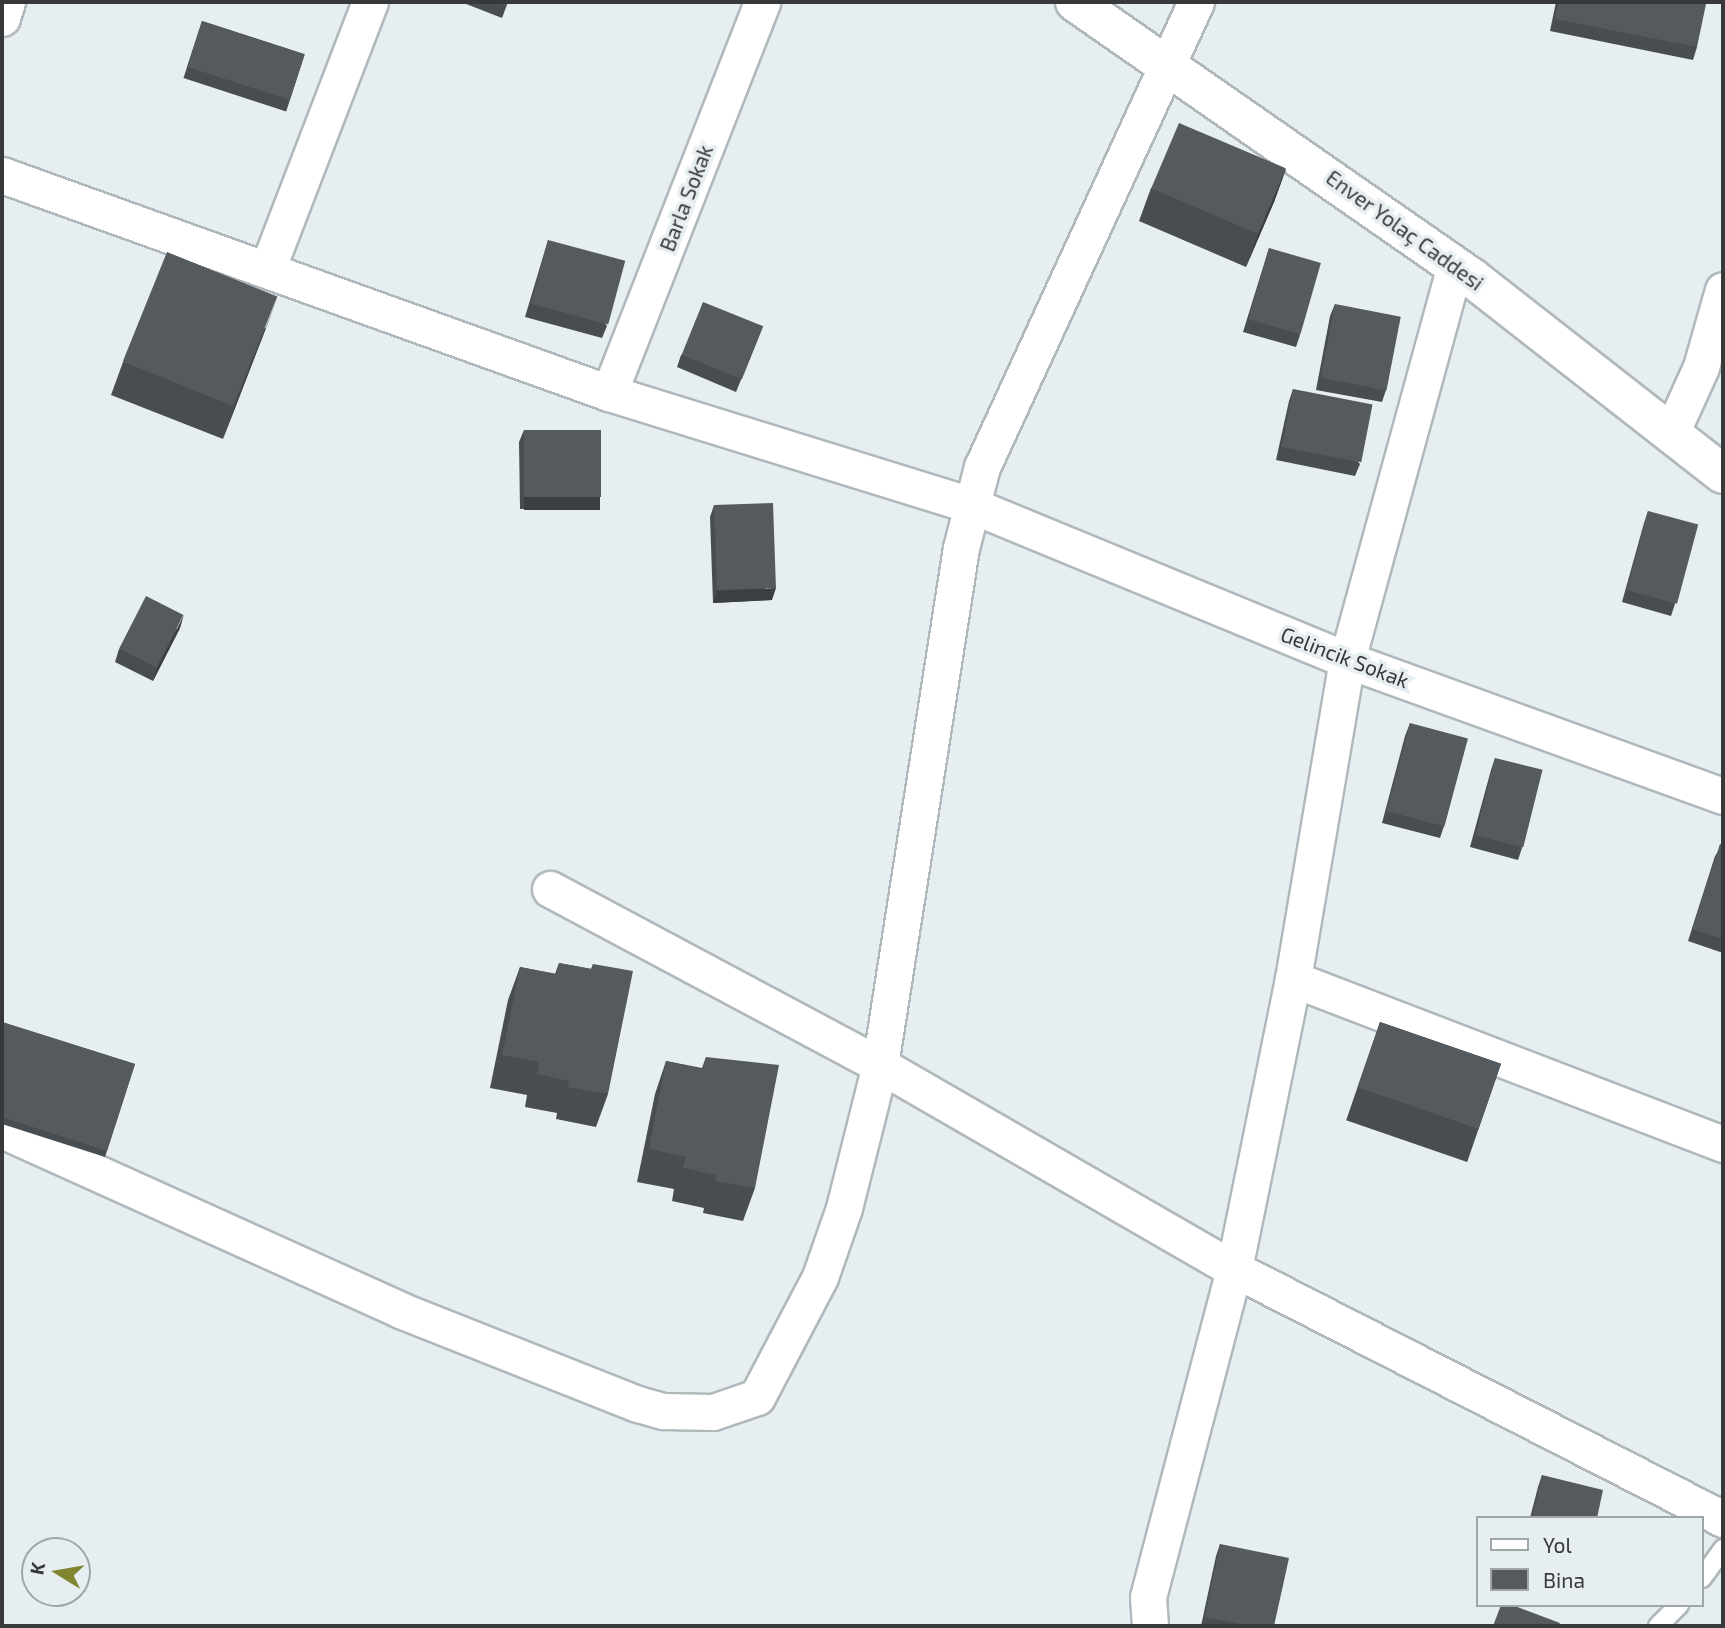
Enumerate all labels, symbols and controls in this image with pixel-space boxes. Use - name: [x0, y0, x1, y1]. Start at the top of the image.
- street label: Barla Sokak: [654, 141, 718, 255]
- street label: Enver Yolaç Caddesi: [1321, 164, 1489, 296]
- street label: Gelincik Sokak: [1277, 621, 1413, 693]
- legend: [1476, 1516, 1704, 1607]
- text: Yol: [1543, 1532, 1572, 1557]
- north arrow: [21, 1537, 91, 1607]
- text: K: [24, 1560, 49, 1576]
- text: Bina: [1543, 1567, 1585, 1592]

